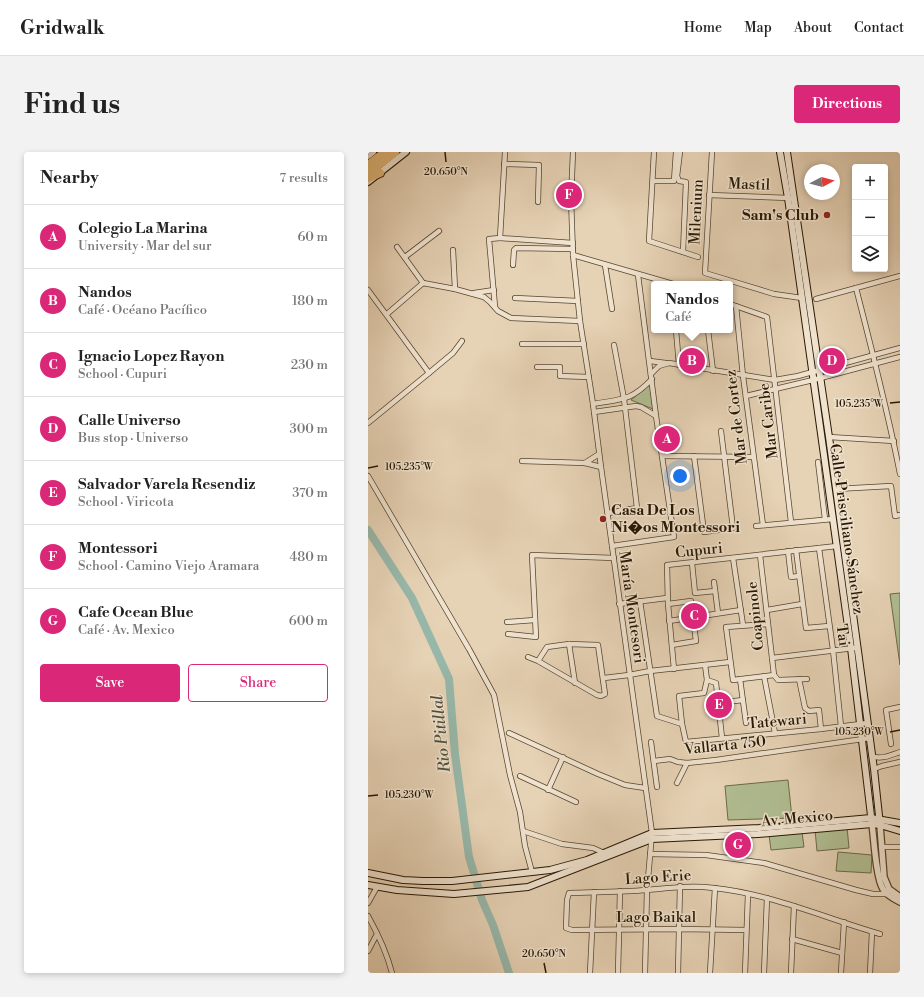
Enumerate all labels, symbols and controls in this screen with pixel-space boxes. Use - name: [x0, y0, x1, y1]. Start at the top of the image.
- text: Gridwalk: [20, 16, 104, 40]
- text: Home: [684, 19, 722, 37]
- text: Map: [744, 19, 772, 37]
- text: About: [794, 19, 832, 37]
- text: Contact: [854, 19, 904, 37]
- button: Directions: [794, 85, 900, 123]
- text: Find us: [24, 87, 120, 122]
- north arrow: [804, 164, 840, 200]
- map controls: [852, 164, 888, 272]
- button: +: [852, 164, 888, 200]
- text: 20.650°N: [424, 166, 468, 178]
- text: Nearby: [40, 167, 99, 189]
- text: 7 results: [279, 170, 328, 186]
- street label: Mastil: [728, 174, 771, 195]
- street label: Milenium: [685, 179, 708, 245]
- pin: F: [556, 180, 582, 210]
- button: −: [852, 200, 888, 236]
- place label: Sam's Club: [742, 206, 819, 225]
- marker: Sam's Club: [822, 210, 832, 220]
- text: Colegio La Marina: [78, 219, 208, 238]
- text: A: [48, 229, 58, 245]
- text: 60 m: [297, 229, 328, 245]
- button: layers: [852, 236, 888, 272]
- text: University · Mar del sur: [78, 238, 212, 254]
- popup: [651, 281, 733, 333]
- text: Nandos: [78, 283, 132, 302]
- text: Nandos: [665, 290, 719, 309]
- text: B: [48, 293, 58, 309]
- text: 180 m: [292, 293, 328, 309]
- text: Café · Océano Pacífico: [78, 302, 207, 318]
- text: Café: [665, 309, 692, 325]
- pin: B: [679, 346, 705, 376]
- pin: D: [819, 346, 845, 376]
- text: Ignacio Lopez Rayon: [78, 347, 224, 366]
- text: C: [48, 357, 58, 373]
- text: 230 m: [291, 357, 328, 373]
- text: School · Cupuri: [78, 366, 167, 382]
- street label: Mar de Cortez: [721, 369, 752, 465]
- street label: Mar Caribe: [754, 382, 783, 460]
- text: 105.235°W: [835, 398, 884, 410]
- text: Calle Universo: [78, 411, 181, 430]
- text: D: [48, 421, 58, 437]
- text: 300 m: [290, 421, 328, 437]
- pin: A: [654, 424, 680, 454]
- text: Bus stop · Universo: [78, 430, 188, 446]
- street label: Calle Prisciliano Sánchez: [825, 442, 868, 616]
- text: 105.235°W: [385, 461, 434, 473]
- your location: [670, 466, 690, 486]
- text: Salvador Varela Resendiz: [78, 475, 255, 494]
- text: E: [48, 485, 58, 501]
- text: 370 m: [292, 485, 328, 501]
- text: School · Viricota: [78, 494, 174, 510]
- place label: Casa De Los Ni�os Montessori: [611, 501, 740, 537]
- marker: Casa De Los Ni�os Montessori: [598, 514, 608, 524]
- text: Montessori: [78, 539, 158, 558]
- street label: Cupuri: [674, 539, 724, 562]
- text: F: [48, 549, 58, 565]
- text: 480 m: [290, 549, 328, 565]
- street label: María Montesori: [614, 550, 649, 665]
- text: School · Camino Viejo Aramara: [78, 558, 259, 574]
- street label: Coapinole: [742, 580, 769, 651]
- pin: C: [681, 601, 707, 631]
- text: Cafe Ocean Blue: [78, 603, 194, 622]
- text: G: [48, 613, 58, 629]
- text: 600 m: [289, 613, 328, 629]
- text: Café · Av. Mexico: [78, 622, 175, 638]
- street label: Tai: [832, 623, 853, 647]
- button: Save: [40, 664, 180, 702]
- button: Share: [188, 664, 328, 702]
- pin: E: [706, 690, 732, 720]
- water label: Rio Pitillal: [427, 693, 455, 775]
- street label: Tatewari: [746, 709, 808, 734]
- text: 105.230°W: [835, 726, 884, 738]
- street label: Vallarta 750: [682, 732, 767, 759]
- text: 105.230°W: [385, 789, 434, 801]
- street label: Av. Mexico: [759, 806, 834, 831]
- pin: G: [725, 830, 751, 860]
- street label: Lago Erie: [624, 866, 692, 889]
- street label: Lago Baikal: [616, 908, 697, 927]
- text: 20.650°N: [522, 948, 566, 960]

